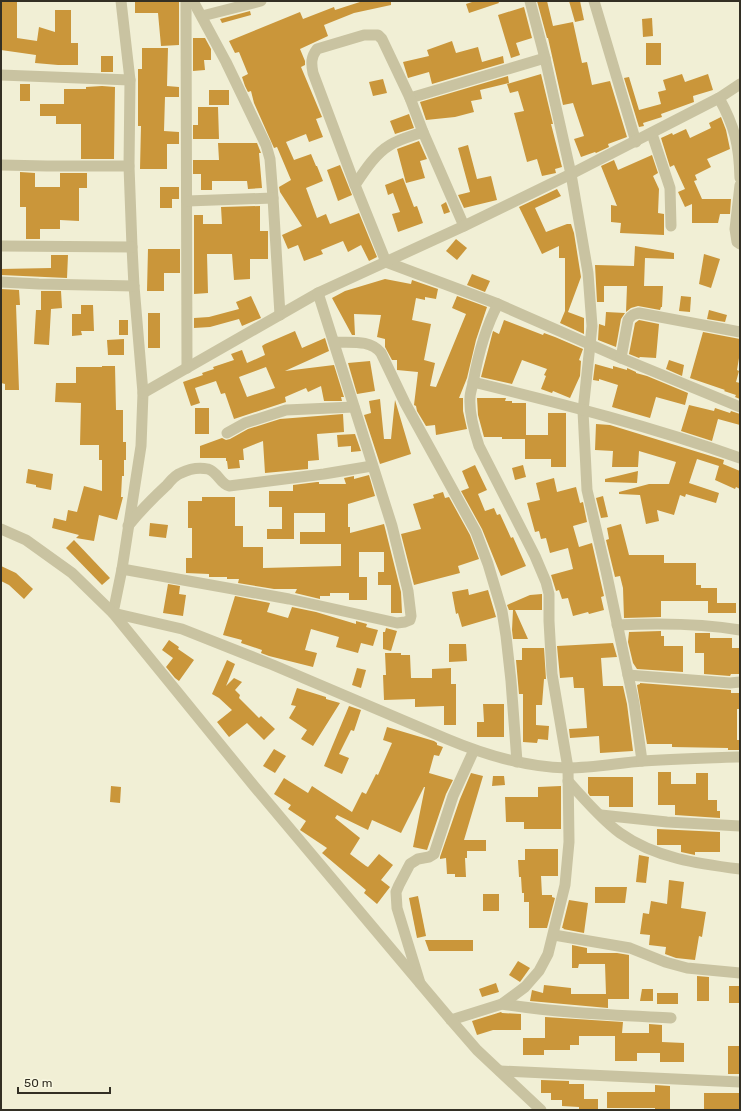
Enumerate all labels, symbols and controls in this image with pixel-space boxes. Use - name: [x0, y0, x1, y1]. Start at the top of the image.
- scale bar: [18, 1069, 110, 1095]
- text: 50 m: [24, 1076, 52, 1090]

